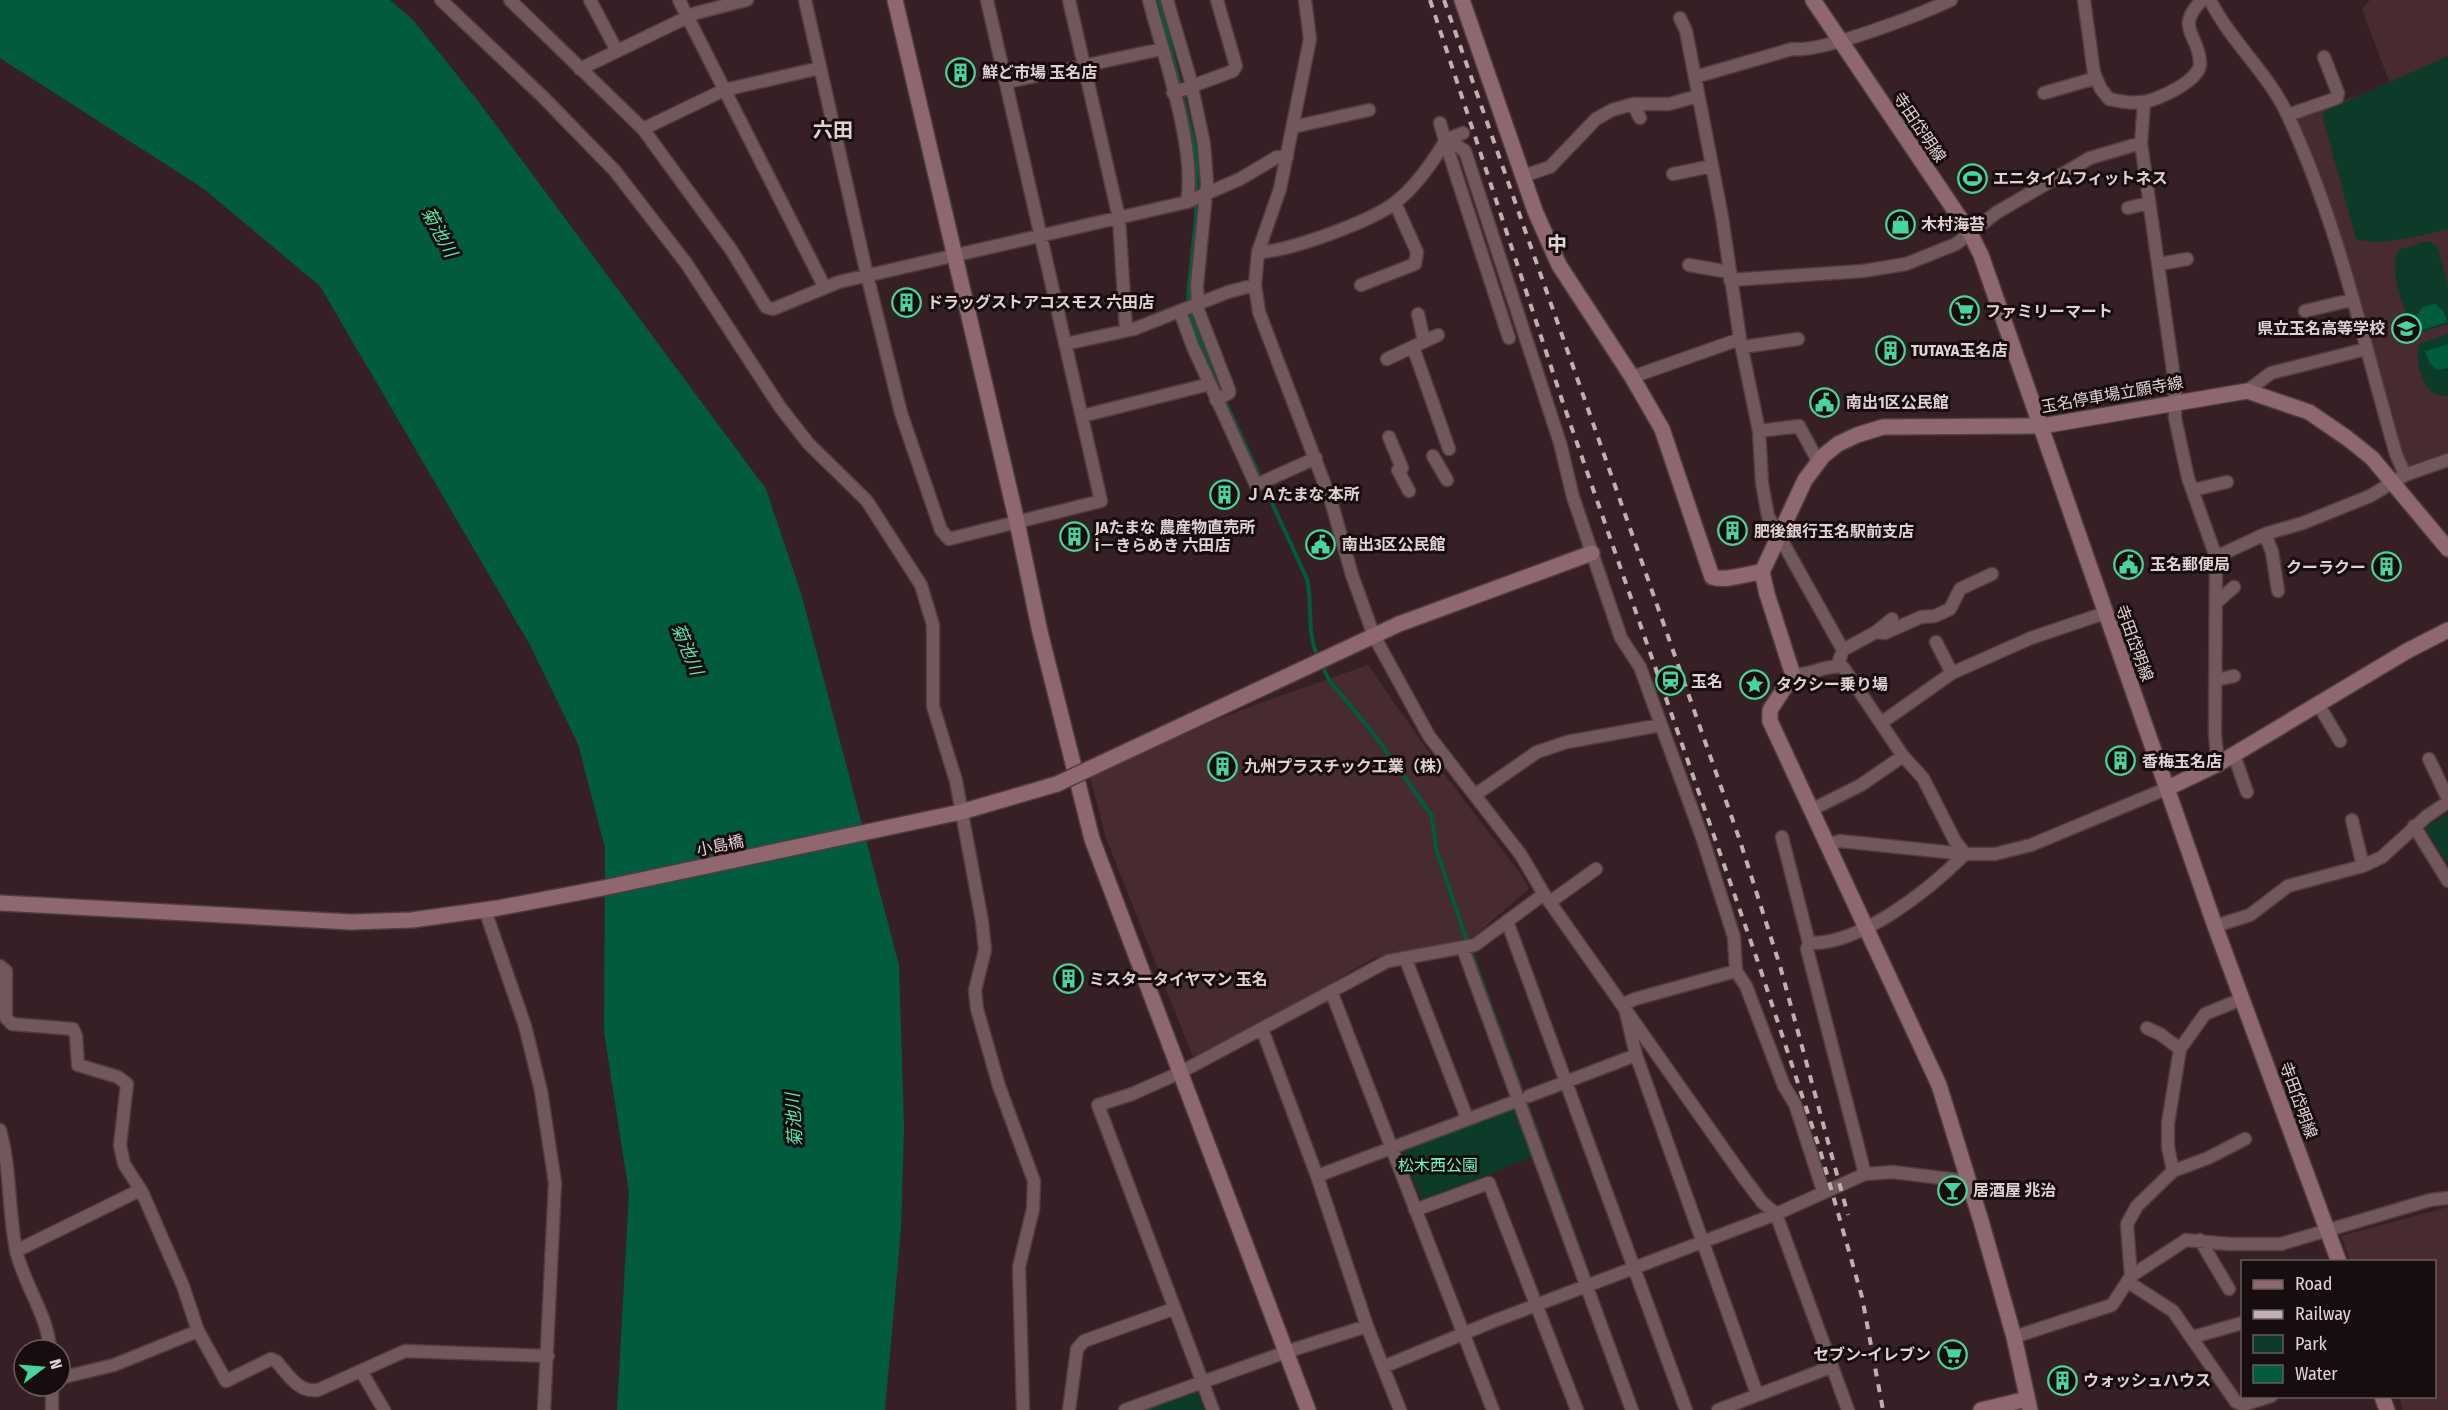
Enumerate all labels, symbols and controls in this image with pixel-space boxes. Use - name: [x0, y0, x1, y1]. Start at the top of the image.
- building icon: 鮮ど市場 玉名店: [945, 56, 977, 88]
- place label: 鮮ど市場 玉名店: [982, 63, 1097, 82]
- street label: 寺田岱明線: [1889, 89, 1950, 166]
- district label: 六田: [813, 118, 853, 142]
- sports icon: エニタイムフィットネス: [1956, 162, 1988, 194]
- place label: エニタイムフィットネス: [1993, 169, 2167, 188]
- water label: 菊池川: [416, 203, 463, 263]
- shop icon: 木村海苔: [1884, 208, 1916, 240]
- place label: 木村海苔: [1921, 215, 1985, 234]
- district label: 中: [1547, 232, 1567, 256]
- building icon: ドラッグストアコスモス 六田店: [890, 286, 922, 318]
- place label: ドラッグストアコスモス 六田店: [927, 293, 1154, 312]
- supermarket icon: ファミリーマート: [1948, 295, 1980, 327]
- place label: ファミリーマート: [1985, 302, 2113, 321]
- school or university icon: 県立玉名高等学校: [2390, 312, 2422, 344]
- place label: 県立玉名高等学校: [2257, 319, 2385, 338]
- building icon: TUTAYA玉名店: [1874, 334, 1906, 366]
- place label: TUTAYA玉名店: [1911, 341, 2008, 360]
- street label: 玉名停車場立願寺線: [2040, 373, 2185, 416]
- public building icon: 南出1区公民館: [1809, 386, 1841, 418]
- place label: 南出1区公民館: [1846, 393, 1949, 412]
- building icon: ＪＡたまな 本所: [1208, 478, 1240, 510]
- place label: ＪＡたまな 本所: [1245, 485, 1360, 504]
- building icon: 肥後銀行玉名駅前支店: [1717, 515, 1749, 547]
- place label: JAたまな 農産物直売所 i－きらめき 六田店: [1094, 518, 1255, 555]
- building icon: JAたまな 農産物直売所 i－きらめき 六田店: [1058, 520, 1090, 552]
- place label: 肥後銀行玉名駅前支店: [1754, 522, 1914, 541]
- public building icon: 南出3区公民館: [1305, 528, 1337, 560]
- place label: 南出3区公民館: [1342, 535, 1446, 554]
- public building icon: 玉名郵便局: [2113, 548, 2145, 580]
- building icon: クーラクー: [2371, 551, 2403, 583]
- place label: 玉名郵便局: [2150, 555, 2230, 574]
- place label: クーラクー: [2286, 558, 2366, 577]
- street label: 寺田岱明線: [2112, 602, 2157, 684]
- water label: 菊池川: [666, 620, 708, 680]
- station icon: 玉名: [1654, 665, 1686, 697]
- place icon: タクシー乗り場: [1739, 668, 1771, 700]
- place label: 玉名: [1691, 672, 1723, 691]
- place label: タクシー乗り場: [1776, 675, 1888, 694]
- building icon: 香梅玉名店: [2105, 745, 2137, 777]
- building icon: 九州プラスチック工業（株）: [1207, 750, 1239, 782]
- place label: 香梅玉名店: [2142, 752, 2222, 771]
- place label: 九州プラスチック工業（株）: [1244, 757, 1452, 776]
- street label: 小島橋: [695, 831, 746, 860]
- building icon: ミスタータイヤマン 玉名: [1052, 963, 1084, 995]
- place label: ミスタータイヤマン 玉名: [1089, 970, 1268, 989]
- street label: 寺田岱明線: [2276, 1059, 2321, 1141]
- water label: 菊池川: [781, 1090, 806, 1148]
- park label: 松木西公園: [1398, 1156, 1478, 1175]
- bar icon: 居酒屋 兆治: [1936, 1174, 1968, 1206]
- place label: 居酒屋 兆治: [1973, 1181, 2056, 1200]
- legend: [2241, 1260, 2436, 1398]
- text: Road: [2295, 1273, 2332, 1295]
- text: Railway: [2295, 1303, 2351, 1325]
- text: Park: [2295, 1333, 2328, 1355]
- north arrow: [12, 1338, 72, 1398]
- supermarket icon: セブン-イレブン: [1936, 1338, 1968, 1370]
- place label: セブン-イレブン: [1813, 1345, 1931, 1364]
- text: N: [45, 1357, 66, 1371]
- text: Water: [2295, 1363, 2338, 1385]
- building icon: ウォッシュハウス: [2046, 1364, 2078, 1396]
- place label: ウォッシュハウス: [2083, 1371, 2211, 1390]

